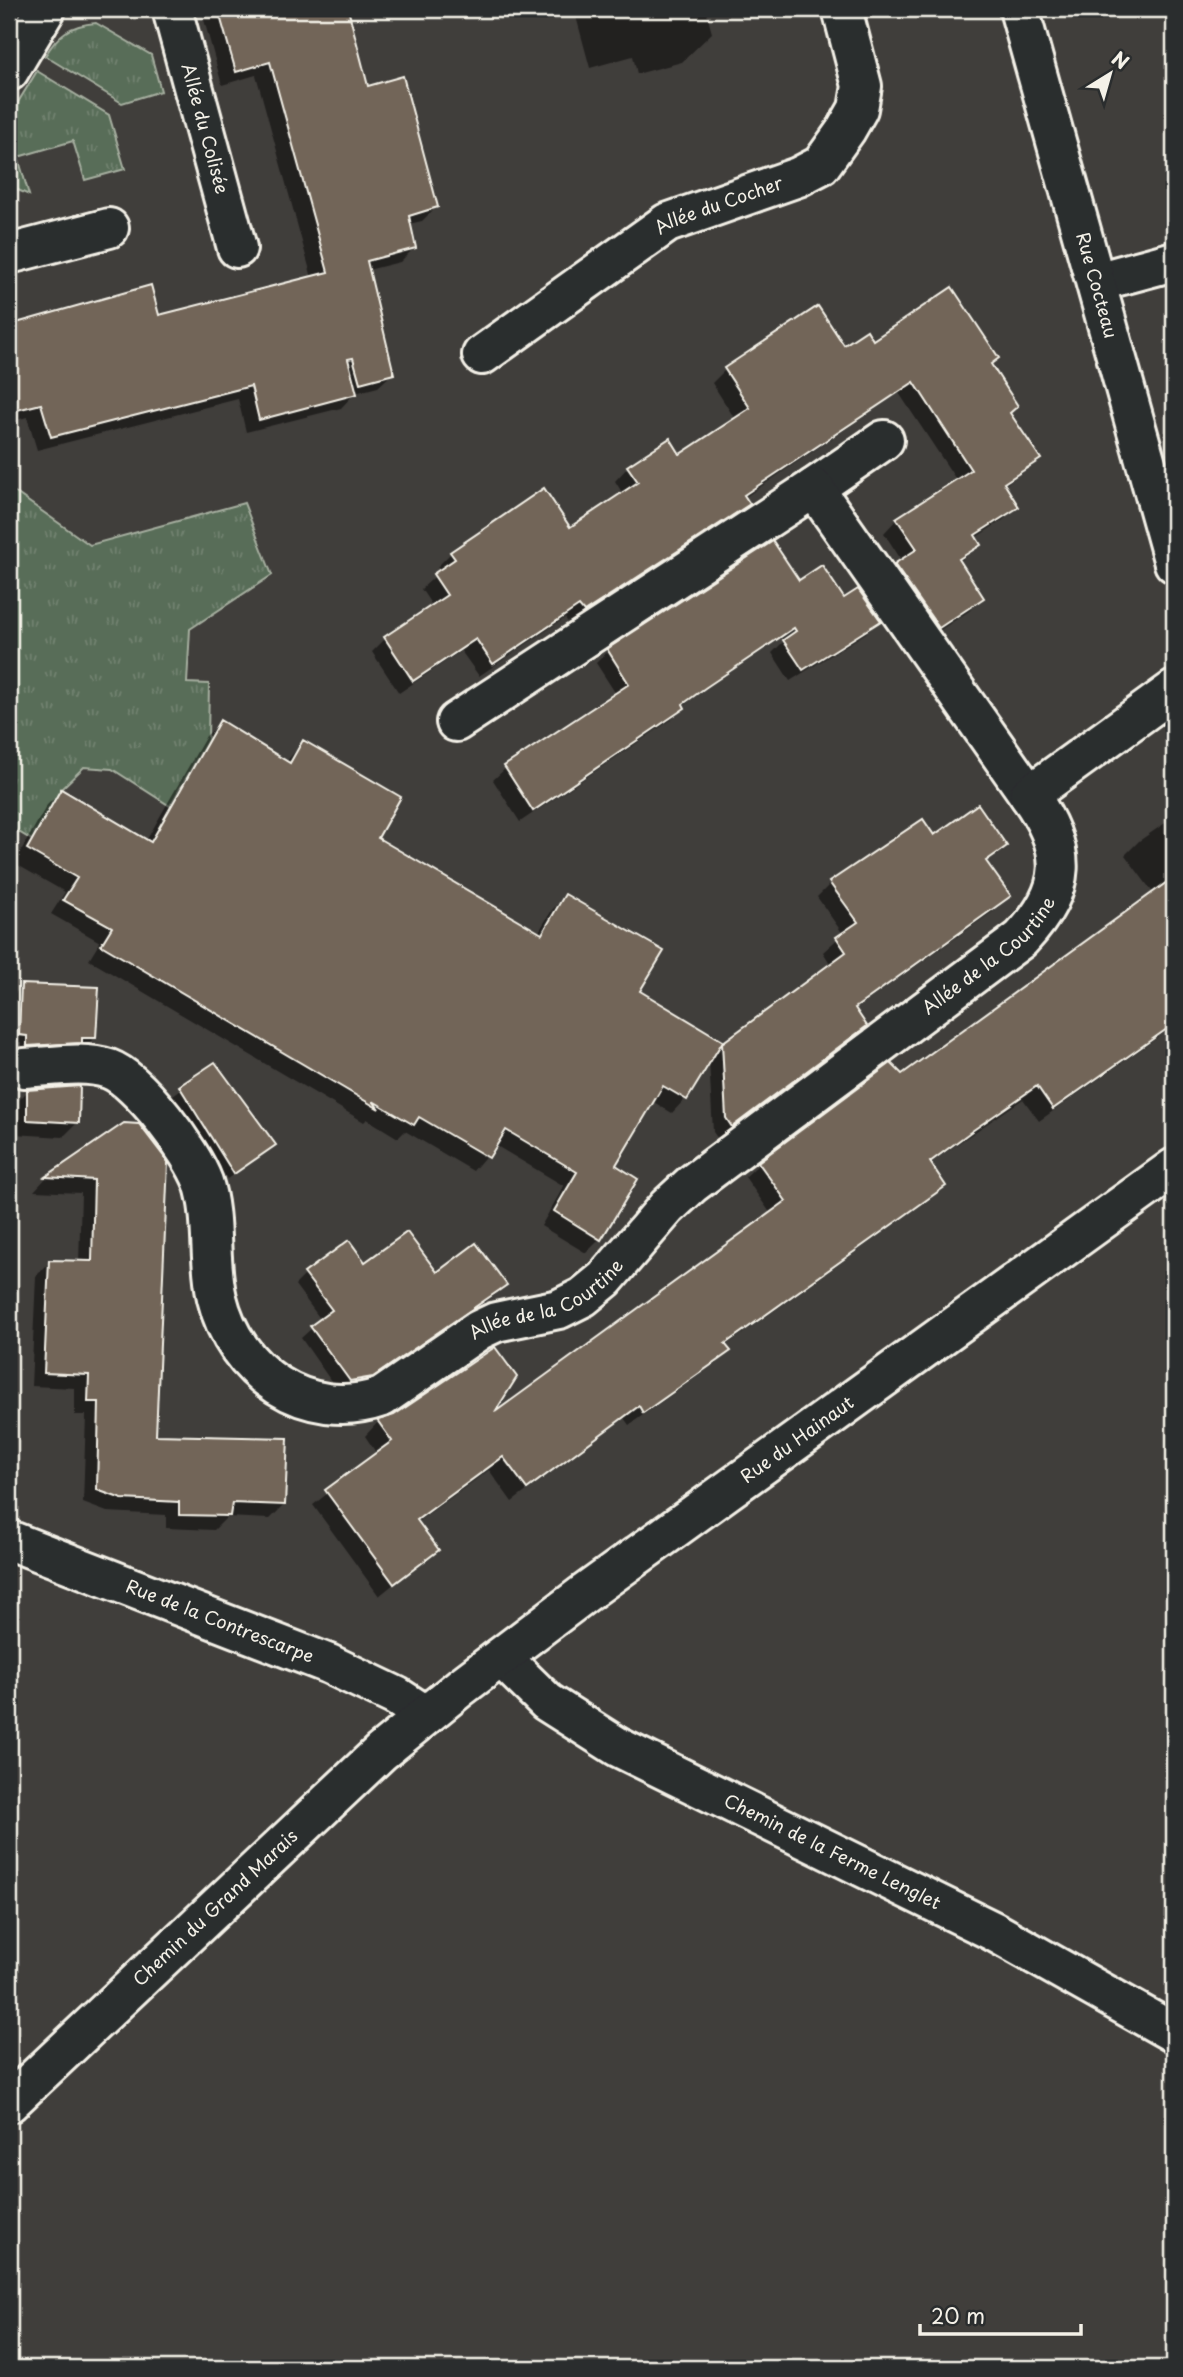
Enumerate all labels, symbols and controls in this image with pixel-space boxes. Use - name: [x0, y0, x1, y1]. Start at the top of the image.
- north arrow: [1074, 38, 1144, 108]
- text: N: [1106, 44, 1135, 75]
- street label: Allée du Colisée: [175, 60, 237, 197]
- street label: Allée du Cocher: [648, 168, 787, 240]
- street label: Rue Cocteau: [1070, 229, 1125, 341]
- street label: Allée de la Courtine: [916, 891, 1061, 1020]
- street label: Allée de la Courtine: [463, 1252, 629, 1345]
- street label: Rue du Hainaut: [734, 1388, 859, 1489]
- street label: Rue de la Contrescarpe: [122, 1572, 318, 1669]
- street label: Chemin de la Ferme Lenglet: [720, 1786, 946, 1915]
- street label: Chemin du Grand Marais: [126, 1822, 303, 1992]
- scale bar: [920, 2293, 1082, 2337]
- text: 20 m: [931, 2299, 985, 2331]

